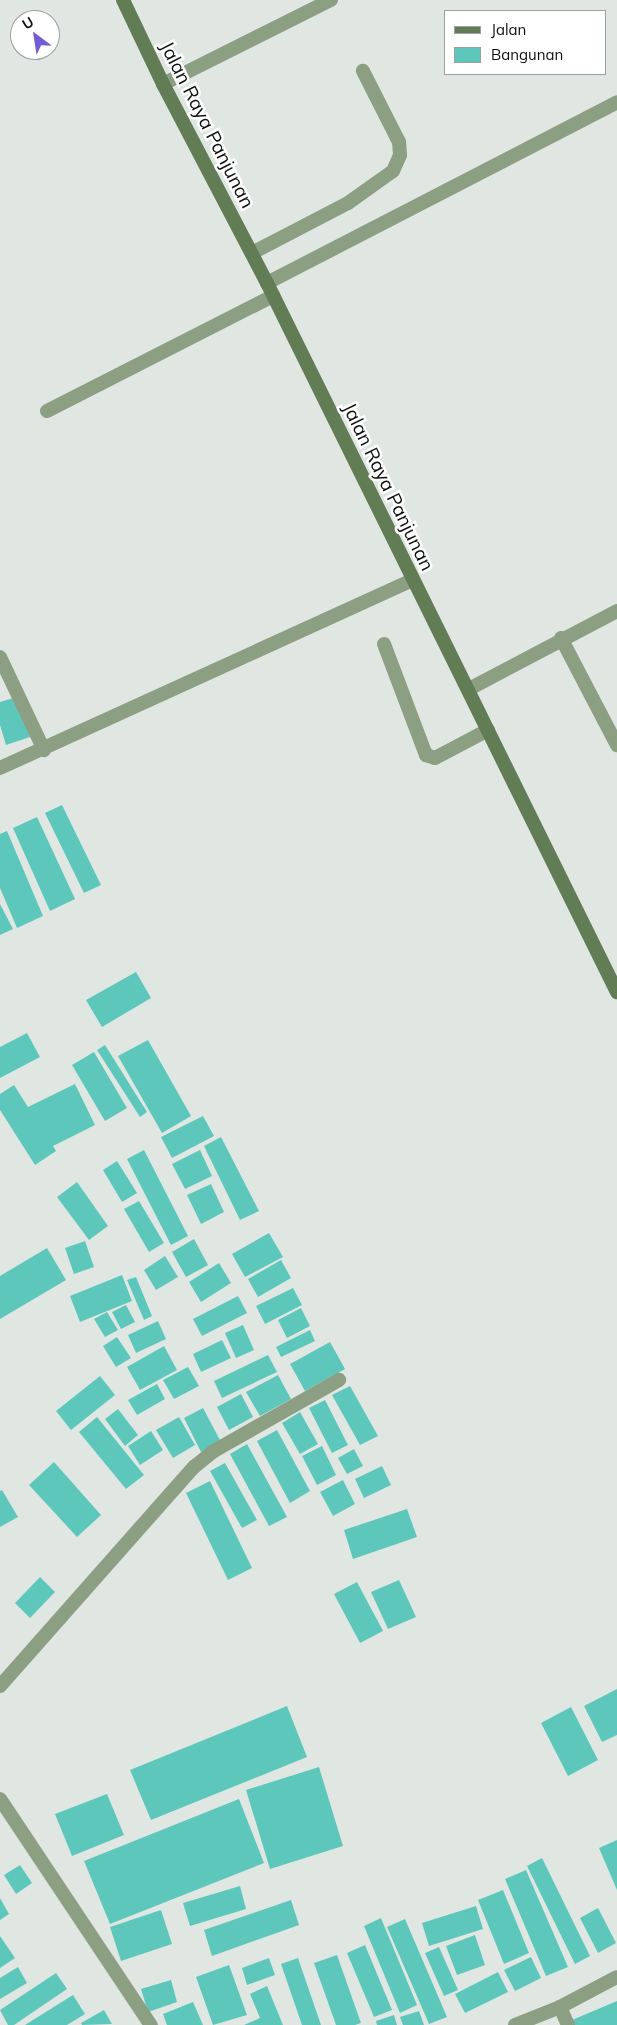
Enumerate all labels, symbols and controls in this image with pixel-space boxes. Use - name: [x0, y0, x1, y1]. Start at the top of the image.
- north arrow: [10, 10, 60, 60]
- legend: [444, 10, 607, 75]
- text: U: [19, 13, 37, 33]
- text: Jalan: [491, 20, 526, 39]
- street label: Jalan Raya Panjunan: [155, 38, 259, 212]
- text: Bangunan: [491, 45, 563, 64]
- street label: Jalan Raya Panjunan: [337, 399, 439, 575]

